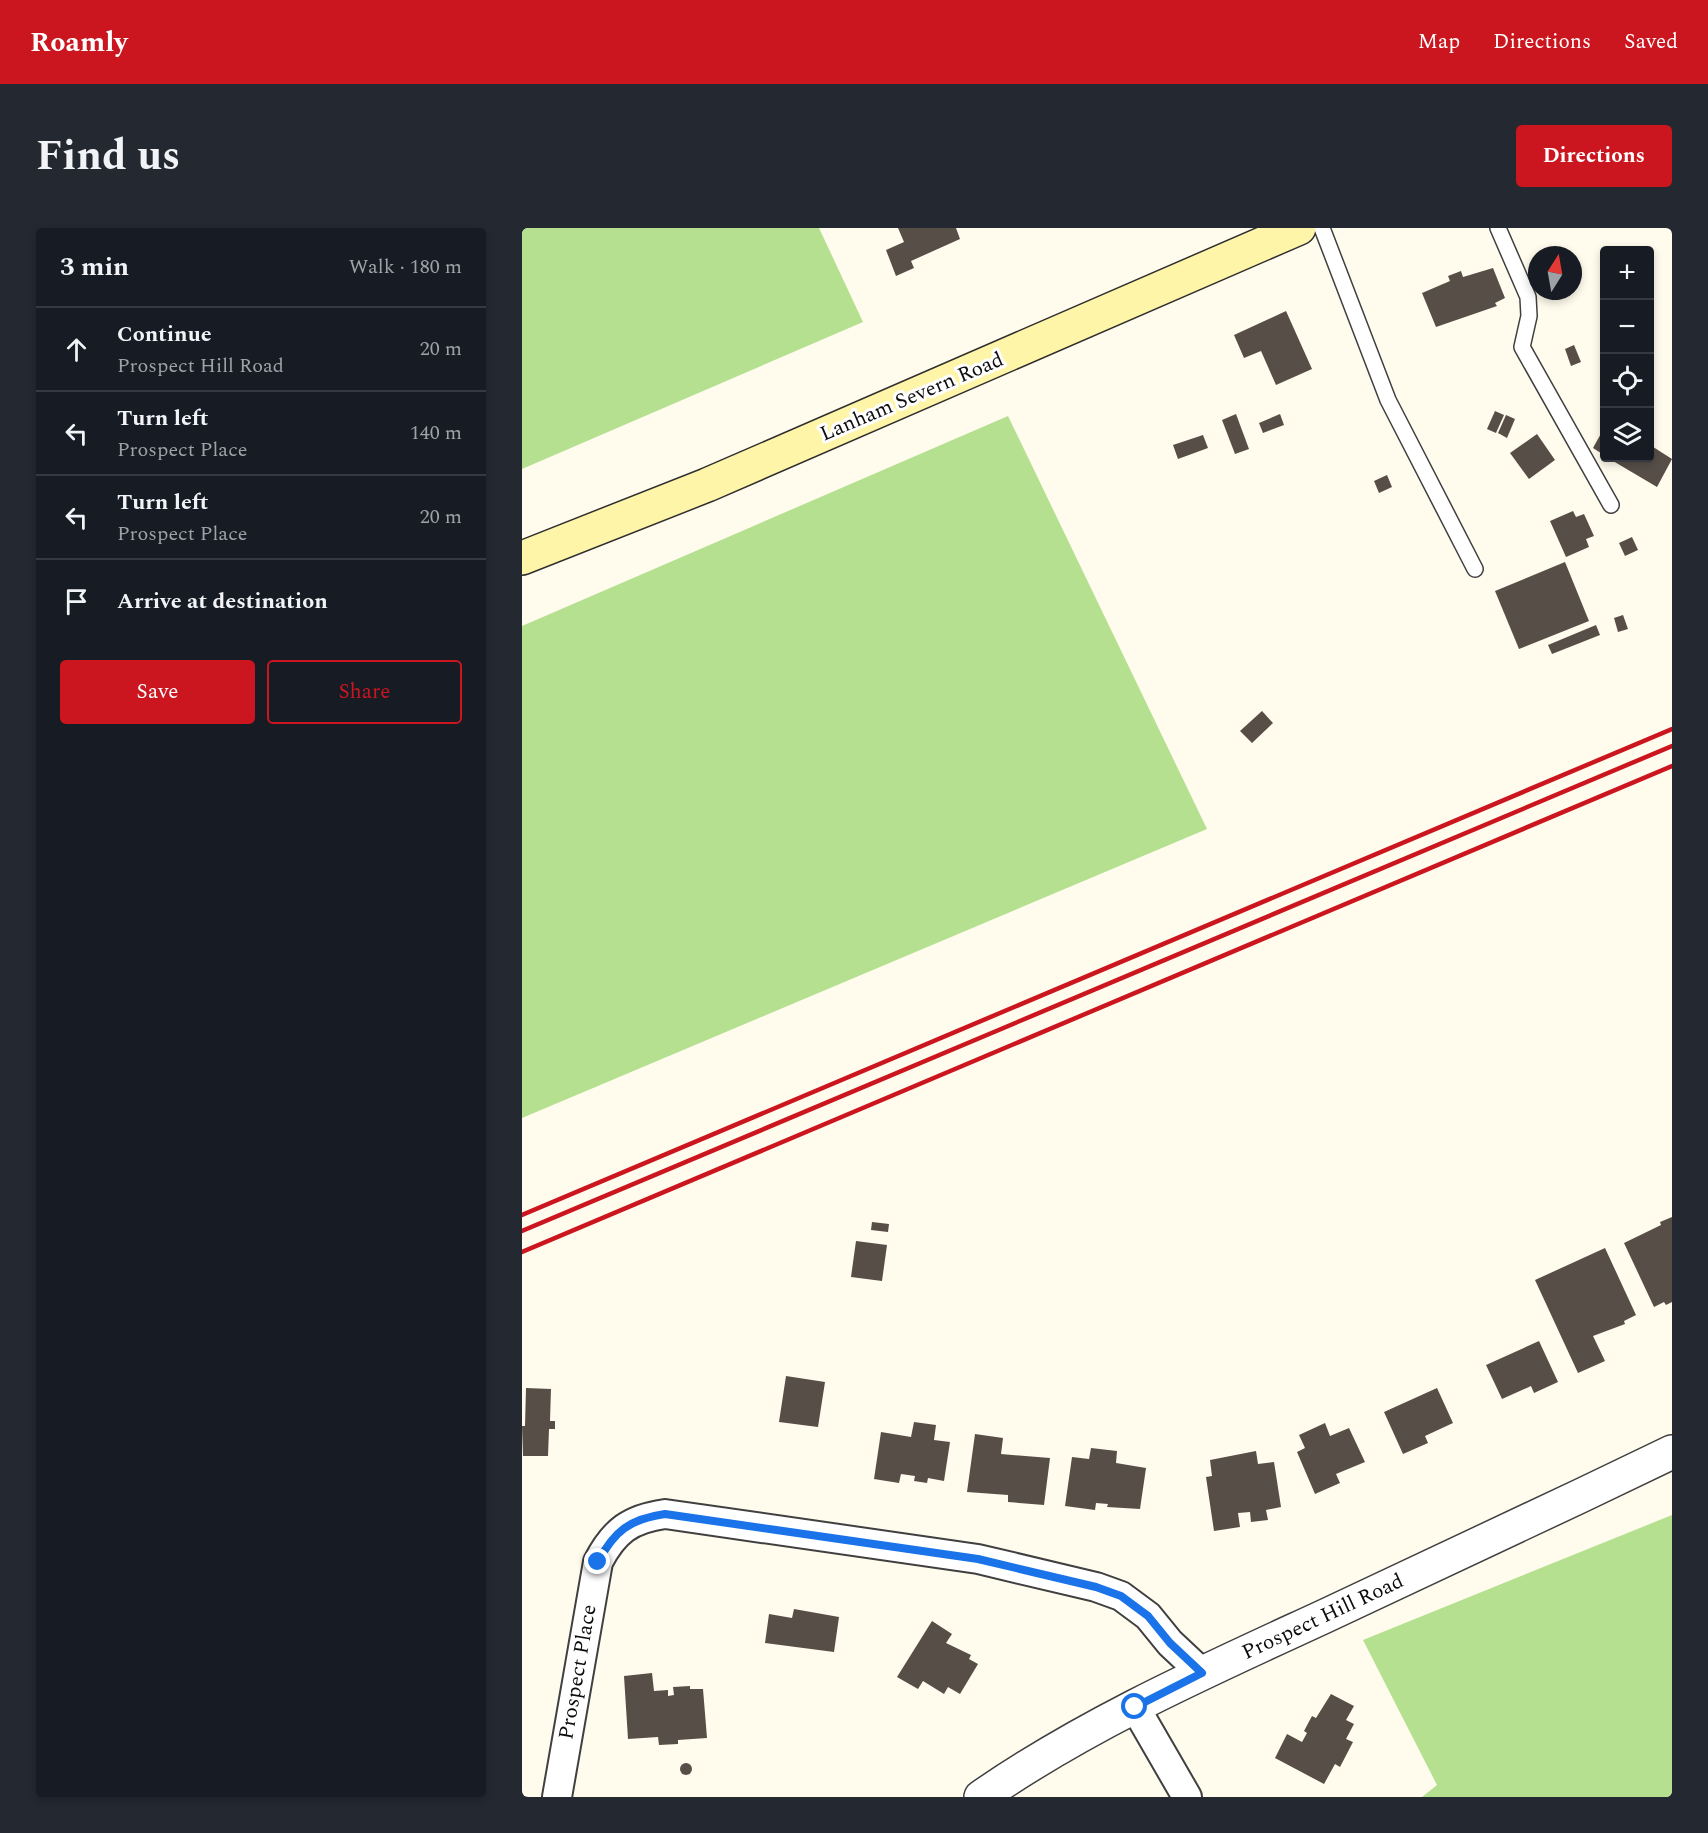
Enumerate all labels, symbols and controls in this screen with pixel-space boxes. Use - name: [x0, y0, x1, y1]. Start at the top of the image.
- text: Roamly: [30, 21, 128, 64]
- text: Map: [1418, 26, 1460, 58]
- text: Directions: [1493, 26, 1591, 58]
- text: Saved: [1624, 26, 1678, 58]
- text: Find us: [36, 125, 180, 188]
- button: Directions: [1516, 125, 1672, 187]
- north arrow: [1528, 246, 1582, 300]
- map controls: [1600, 246, 1654, 462]
- button: +: [1600, 246, 1654, 300]
- text: 3 min: [60, 247, 129, 287]
- text: Walk · 180 m: [349, 252, 462, 282]
- button: −: [1600, 300, 1654, 354]
- text: Continue: [117, 318, 212, 351]
- icon: ahead: [60, 333, 93, 366]
- text: 20 m: [420, 334, 462, 364]
- street label: Lanham Severn Road: [815, 344, 1009, 450]
- text: Prospect Hill Road: [117, 351, 284, 381]
- button: locate: [1600, 354, 1654, 408]
- text: Turn left: [117, 402, 209, 435]
- button: layers: [1600, 408, 1654, 462]
- icon: left: [60, 417, 93, 450]
- text: 140 m: [410, 418, 462, 448]
- text: Prospect Place: [117, 435, 247, 465]
- text: Turn left: [117, 486, 209, 519]
- icon: left: [60, 501, 93, 534]
- text: 20 m: [420, 502, 462, 532]
- text: Prospect Place: [117, 519, 247, 549]
- icon: arrive: [60, 585, 93, 618]
- text: Arrive at destination: [117, 585, 328, 618]
- button: Save: [60, 660, 255, 724]
- button: Share: [267, 660, 462, 724]
- route end: [584, 1548, 610, 1574]
- street label: Prospect Hill Road: [1237, 1565, 1409, 1669]
- street label: Prospect Place: [550, 1602, 606, 1742]
- route start: [1121, 1693, 1147, 1719]

